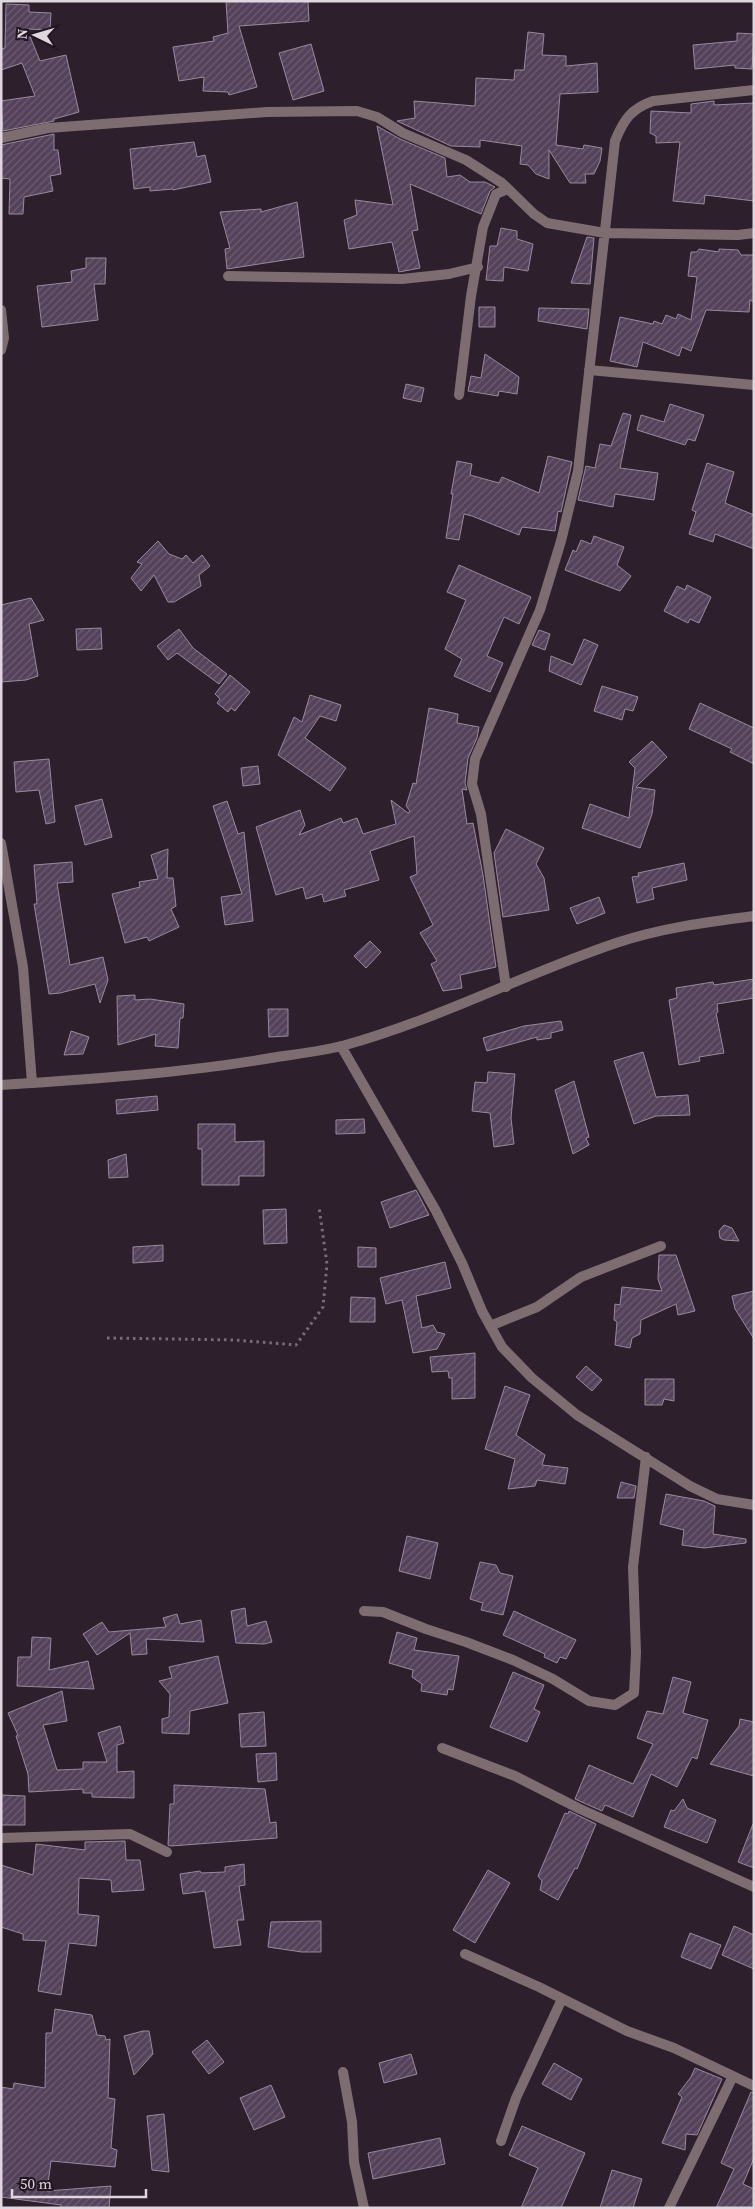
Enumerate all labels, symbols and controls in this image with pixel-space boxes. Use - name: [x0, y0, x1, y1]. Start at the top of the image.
- north arrow: [10, 10, 60, 60]
- text: N: [12, 28, 32, 40]
- scale bar: [12, 2166, 146, 2198]
- text: 50 m: [20, 2173, 52, 2194]

